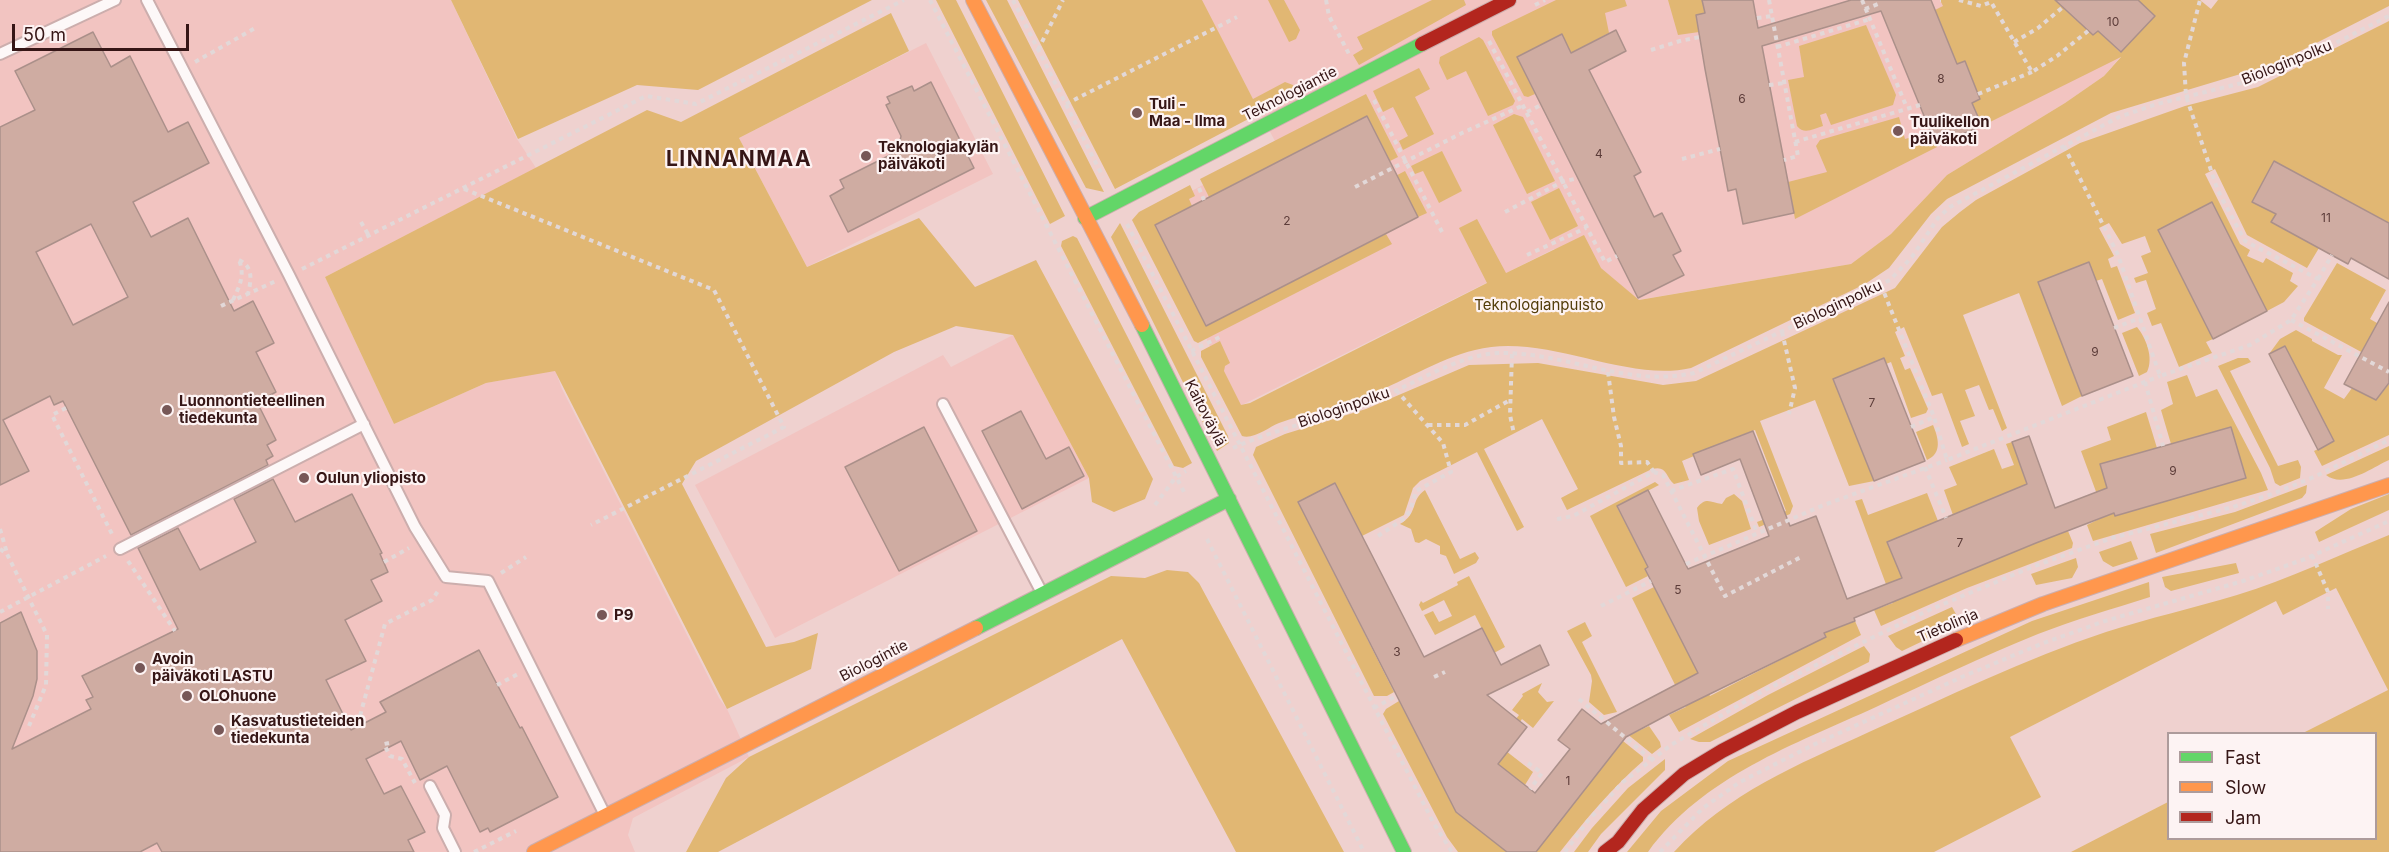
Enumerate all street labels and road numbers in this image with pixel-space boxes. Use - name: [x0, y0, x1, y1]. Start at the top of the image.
- street label: Biologinpolku: [2239, 37, 2335, 89]
- street label: Teknologiantie: [1240, 63, 1340, 125]
- street label: Biologinpolku: [1791, 277, 1885, 333]
- street label: Kaitoväylä: [1180, 377, 1230, 449]
- street label: Biologinpolku: [1296, 384, 1392, 432]
- street label: Tietolinja: [1915, 605, 1981, 647]
- street label: Biologintie: [837, 636, 911, 686]

